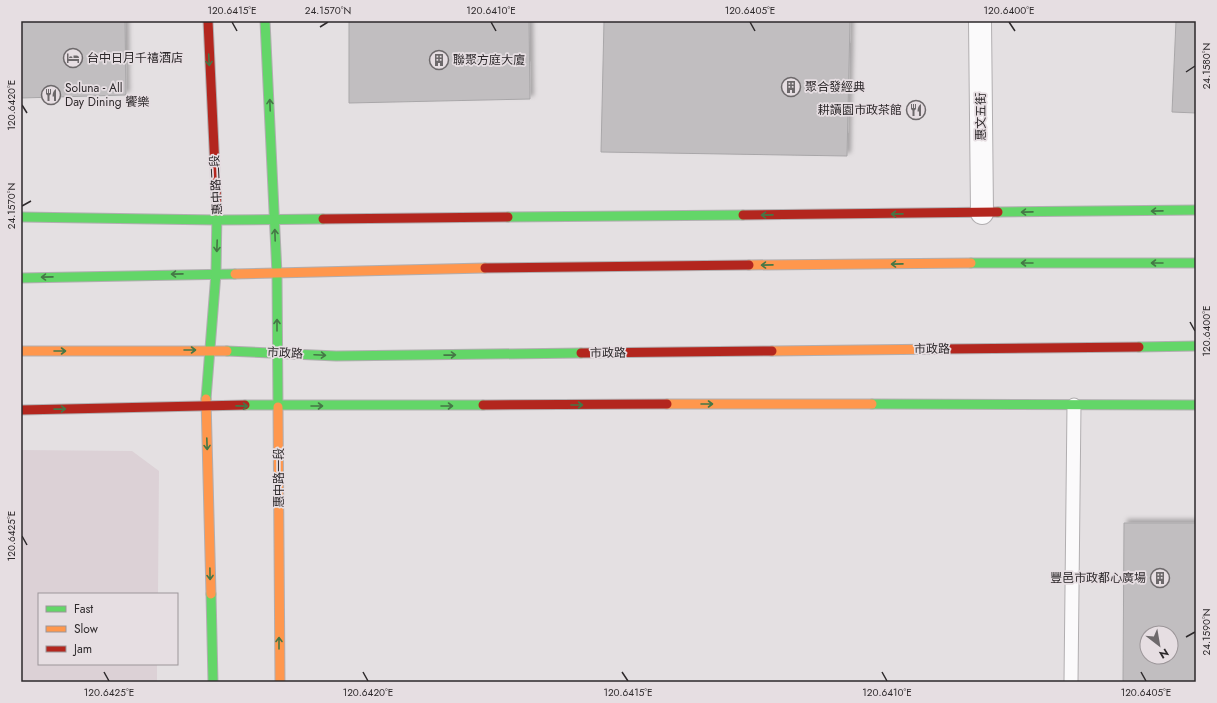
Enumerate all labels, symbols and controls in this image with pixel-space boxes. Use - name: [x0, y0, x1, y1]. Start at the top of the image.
- text: 120.6415°E: [207, 3, 257, 18]
- text: 24.1570°N: [305, 3, 351, 18]
- text: 120.6410°E: [466, 3, 516, 18]
- text: 120.6405°E: [725, 3, 775, 18]
- text: 120.6400°E: [983, 3, 1035, 18]
- text: 24.1580°N: [1199, 43, 1214, 89]
- hotel icon: 台中日月千禧酒店: [62, 47, 84, 69]
- place label: 台中日月千禧酒店: [87, 49, 183, 67]
- building icon: 聯聚方庭大廈: [428, 49, 450, 71]
- place label: 聯聚方庭大廈: [453, 51, 525, 69]
- one-way arrow: [205, 53, 213, 66]
- building icon: 聚合發經典: [780, 76, 802, 98]
- place label: 聚合發經典: [805, 78, 865, 96]
- place label: Soluna - All Day Dining 饗樂: [65, 79, 149, 111]
- text: 120.6420°E: [4, 80, 19, 130]
- restaurant icon: Soluna - All Day Dining 饗樂: [40, 84, 62, 106]
- street label: 惠文五街: [972, 93, 990, 141]
- one-way arrow: [266, 99, 273, 112]
- restaurant icon: 耕讀園市政茶館: [905, 99, 927, 121]
- place label: 耕讀園市政茶館: [818, 101, 902, 119]
- street label: 惠中路二段: [205, 155, 227, 215]
- text: 24.1570°N: [4, 183, 19, 229]
- one-way arrow: [1151, 207, 1164, 215]
- one-way arrow: [1021, 208, 1034, 216]
- one-way arrow: [891, 210, 904, 218]
- one-way arrow: [761, 211, 774, 219]
- one-way arrow: [272, 229, 279, 242]
- one-way arrow: [213, 239, 220, 252]
- one-way arrow: [1021, 259, 1034, 267]
- one-way arrow: [1151, 259, 1164, 267]
- one-way arrow: [891, 260, 904, 268]
- one-way arrow: [761, 261, 774, 269]
- one-way arrow: [171, 270, 184, 278]
- one-way arrow: [41, 273, 54, 281]
- text: 120.6400°E: [1199, 305, 1214, 357]
- one-way arrow: [273, 319, 281, 332]
- street label: 市政路: [914, 340, 950, 358]
- street label: 市政路: [267, 343, 303, 363]
- street label: 市政路: [590, 344, 626, 362]
- one-way arrow: [183, 346, 196, 354]
- one-way arrow: [53, 347, 66, 355]
- one-way arrow: [443, 351, 456, 359]
- one-way arrow: [313, 352, 326, 359]
- one-way arrow: [700, 400, 713, 408]
- one-way arrow: [570, 401, 583, 409]
- one-way arrow: [235, 402, 248, 410]
- one-way arrow: [310, 402, 323, 410]
- one-way arrow: [440, 402, 453, 410]
- one-way arrow: [53, 405, 66, 413]
- one-way arrow: [203, 437, 210, 450]
- street label: 惠中路一段: [270, 448, 288, 508]
- text: 120.6425°E: [4, 511, 19, 561]
- one-way arrow: [206, 567, 214, 580]
- building icon: 豐邑市政都心廣場: [1149, 567, 1171, 589]
- place label: 豐邑市政都心廣場: [1050, 569, 1146, 587]
- legend: [38, 593, 178, 665]
- text: Fast: [74, 600, 93, 618]
- text: 24.1590°N: [1199, 609, 1214, 655]
- text: Slow: [74, 620, 99, 638]
- north arrow: [1139, 625, 1179, 665]
- one-way arrow: [275, 637, 283, 650]
- text: Jam: [72, 640, 92, 658]
- text: N: [1156, 644, 1172, 663]
- text: 120.6425°E: [84, 685, 134, 700]
- text: 120.6420°E: [343, 685, 393, 700]
- text: 120.6415°E: [603, 685, 653, 700]
- text: 120.6410°E: [862, 685, 912, 700]
- text: 120.6405°E: [1121, 685, 1171, 700]

